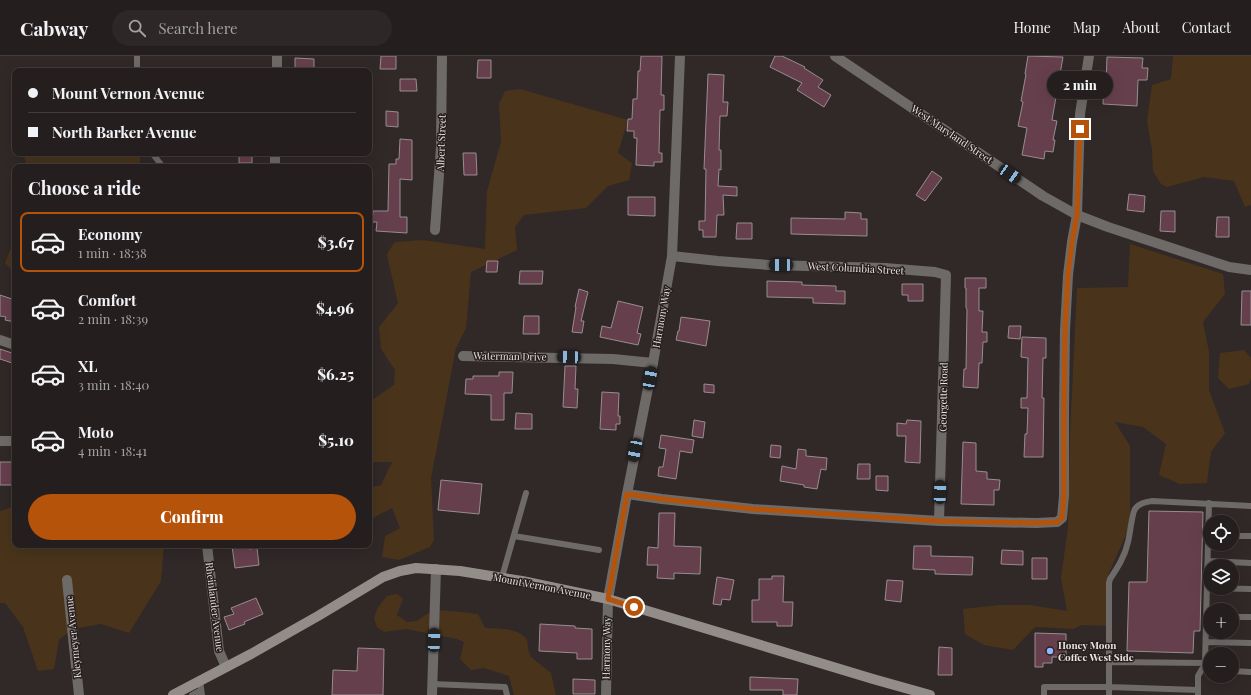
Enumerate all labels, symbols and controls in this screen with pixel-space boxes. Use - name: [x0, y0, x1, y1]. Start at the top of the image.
- search box: [112, 10, 392, 46]
- text: Cabway: [20, 15, 88, 41]
- icon: search: [126, 17, 148, 39]
- text: Search here: [158, 18, 238, 38]
- text: Home: [1013, 18, 1051, 37]
- text: Map: [1073, 18, 1100, 37]
- text: About: [1122, 18, 1160, 37]
- text: Contact: [1182, 18, 1231, 37]
- callout: 2 min: [1047, 71, 1113, 99]
- text: 2 min: [1063, 76, 1097, 93]
- text: Mount Vernon Avenue: [52, 83, 205, 103]
- street label: West Maryland Street: [908, 101, 996, 167]
- street label: Albert Street: [433, 114, 449, 173]
- route end: [1071, 120, 1089, 138]
- text: North Barker Avenue: [52, 122, 197, 142]
- car: [997, 162, 1023, 186]
- text: Choose a ride: [28, 176, 141, 200]
- icon: car: [30, 224, 66, 260]
- text: Economy: [78, 224, 142, 244]
- text: $3.67: [318, 232, 354, 252]
- text: 1 min · 18:38: [78, 244, 147, 261]
- street label: West Columbia Street: [807, 258, 905, 278]
- car: [769, 259, 793, 271]
- street label: Harmony Way: [649, 285, 673, 349]
- icon: car: [30, 290, 66, 326]
- text: Comfort: [78, 290, 136, 310]
- text: $4.96: [316, 298, 354, 318]
- text: 2 min · 18:39: [78, 310, 148, 327]
- street label: Waterman Drive: [472, 348, 547, 364]
- car: [557, 351, 581, 363]
- icon: car: [30, 356, 66, 392]
- text: XL: [78, 356, 98, 376]
- street label: Georgette Road: [935, 362, 951, 432]
- text: $6.25: [317, 364, 354, 384]
- car: [642, 365, 658, 391]
- text: 3 min · 18:40: [78, 376, 149, 393]
- icon: car: [30, 422, 66, 458]
- text: Moto: [78, 422, 114, 442]
- text: $5.10: [318, 430, 354, 450]
- car: [627, 437, 643, 463]
- text: 4 min · 18:41: [78, 442, 147, 459]
- car: [934, 480, 946, 504]
- button: Confirm: [28, 494, 356, 540]
- map controls: [1203, 515, 1239, 683]
- button: locate: [1203, 515, 1239, 551]
- button: layers: [1203, 559, 1239, 595]
- street label: Rheinlander Avenue: [203, 561, 227, 653]
- street label: Mount Vernon Avenue: [492, 570, 592, 602]
- street label: Kleymeyer Avenue: [62, 595, 84, 679]
- route start: [625, 598, 643, 616]
- button: +: [1203, 603, 1239, 639]
- street label: Harmony Way: [598, 617, 614, 679]
- car: [428, 628, 440, 652]
- place label: Honey Moon Coffee West Side: [1058, 638, 1134, 664]
- marker: Honey Moon Coffee West Side: [1045, 646, 1055, 656]
- button: −: [1203, 647, 1239, 683]

